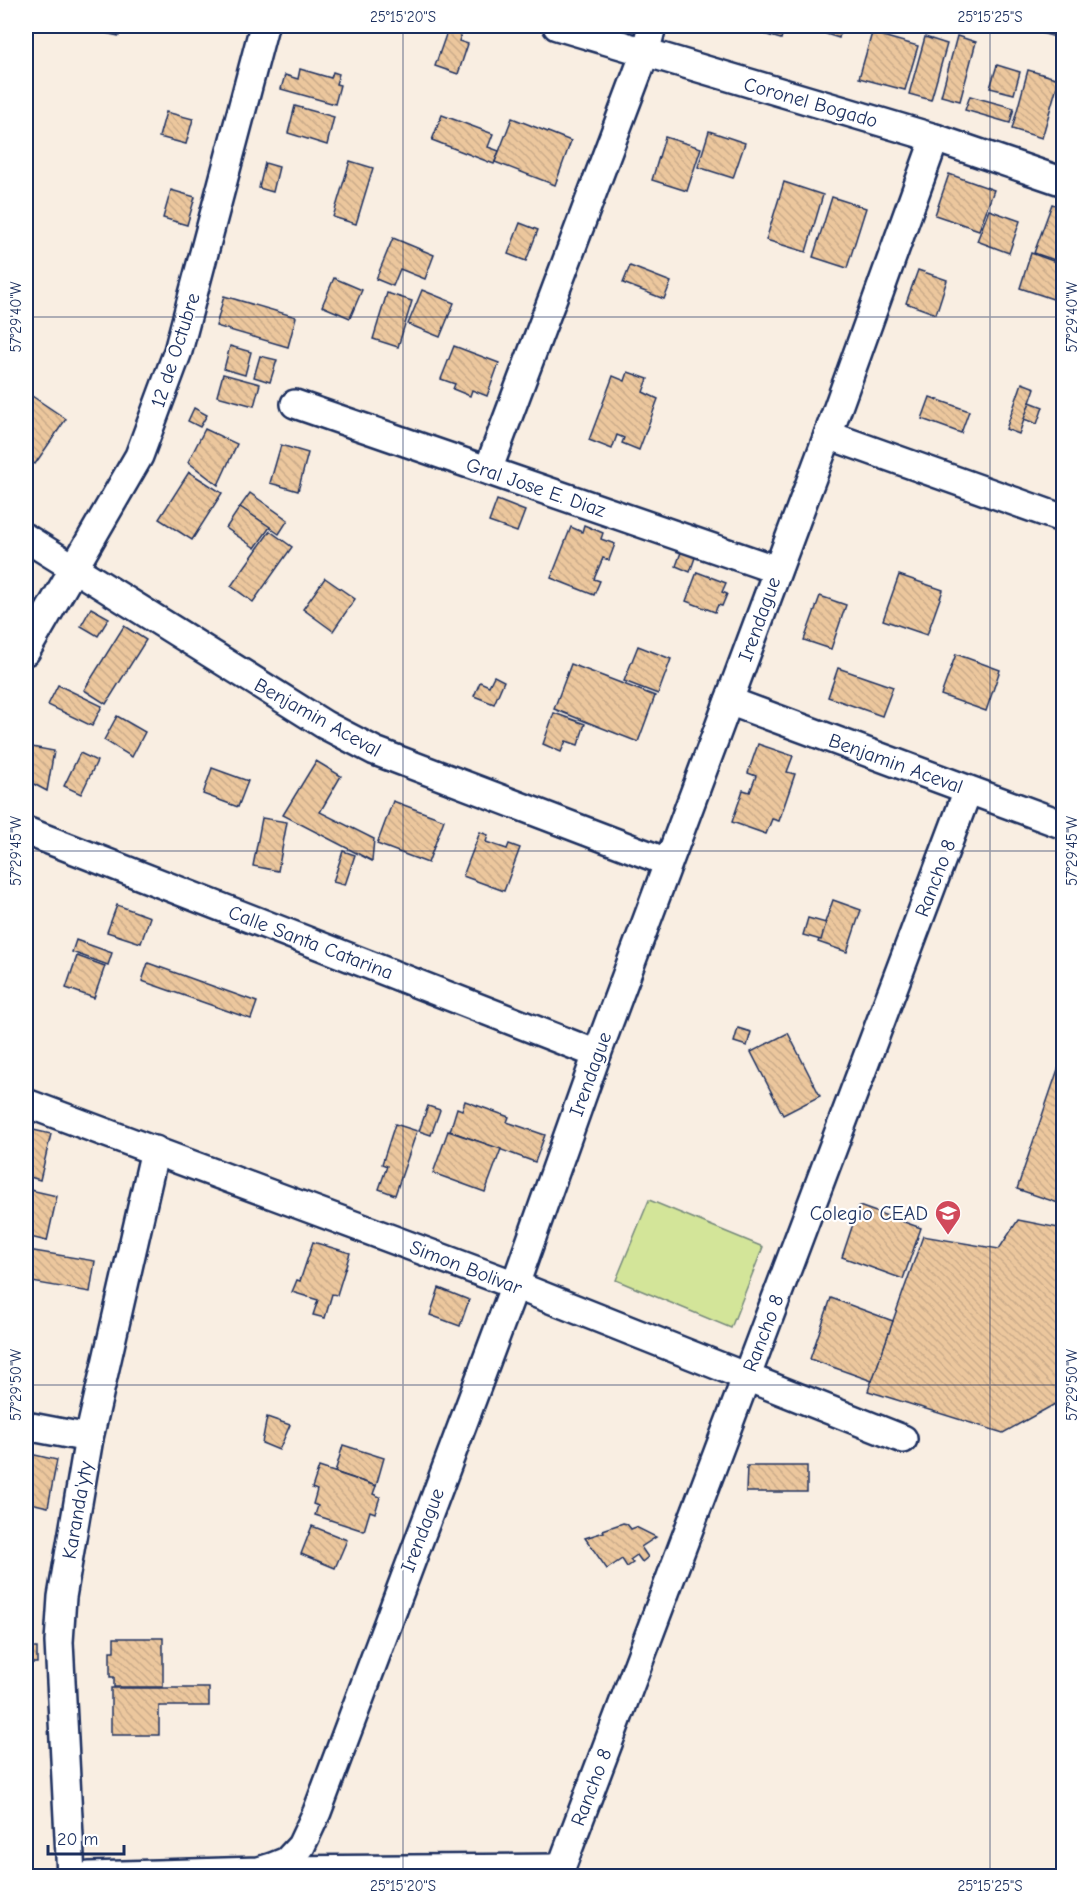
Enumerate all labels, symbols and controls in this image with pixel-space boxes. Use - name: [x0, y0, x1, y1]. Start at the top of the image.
- text: 25°15'20"S: [370, 8, 436, 26]
- text: 25°15'25"S: [957, 8, 1023, 26]
- street label: Coronel Bogado: [741, 72, 880, 133]
- text: 57°29'40"W: [7, 281, 25, 353]
- text: 57°29'40"W: [1063, 281, 1081, 353]
- street label: 12 de Octubre: [146, 290, 205, 410]
- street label: Gral Jose E. Diaz: [463, 453, 609, 522]
- street label: Irendague: [734, 574, 785, 665]
- street label: Benjamin Aceval: [250, 673, 385, 762]
- street label: Benjamin Aceval: [826, 729, 966, 798]
- text: 57°29'45"W: [7, 816, 25, 886]
- text: 57°29'45"W: [1063, 816, 1081, 886]
- street label: Rancho 8: [910, 836, 961, 920]
- street label: Calle Santa Catarina: [225, 900, 396, 984]
- street label: Irendague: [565, 1029, 616, 1120]
- school or university icon: Colegio CEAD: [933, 1198, 963, 1236]
- place label: Colegio CEAD: [810, 1202, 928, 1225]
- street label: Simon Bolivar: [406, 1235, 525, 1299]
- street label: Rancho 8: [738, 1291, 789, 1375]
- text: 57°29'50"W: [7, 1349, 25, 1421]
- text: 57°29'50"W: [1063, 1349, 1081, 1421]
- street label: Karanda'yty: [58, 1459, 97, 1561]
- street label: Irendague: [396, 1485, 449, 1575]
- street label: Rancho 8: [566, 1745, 617, 1829]
- scale bar: [48, 1818, 124, 1856]
- text: 20 m: [57, 1829, 98, 1850]
- text: 25°15'20"S: [370, 1877, 436, 1895]
- text: 25°15'25"S: [957, 1877, 1023, 1895]

